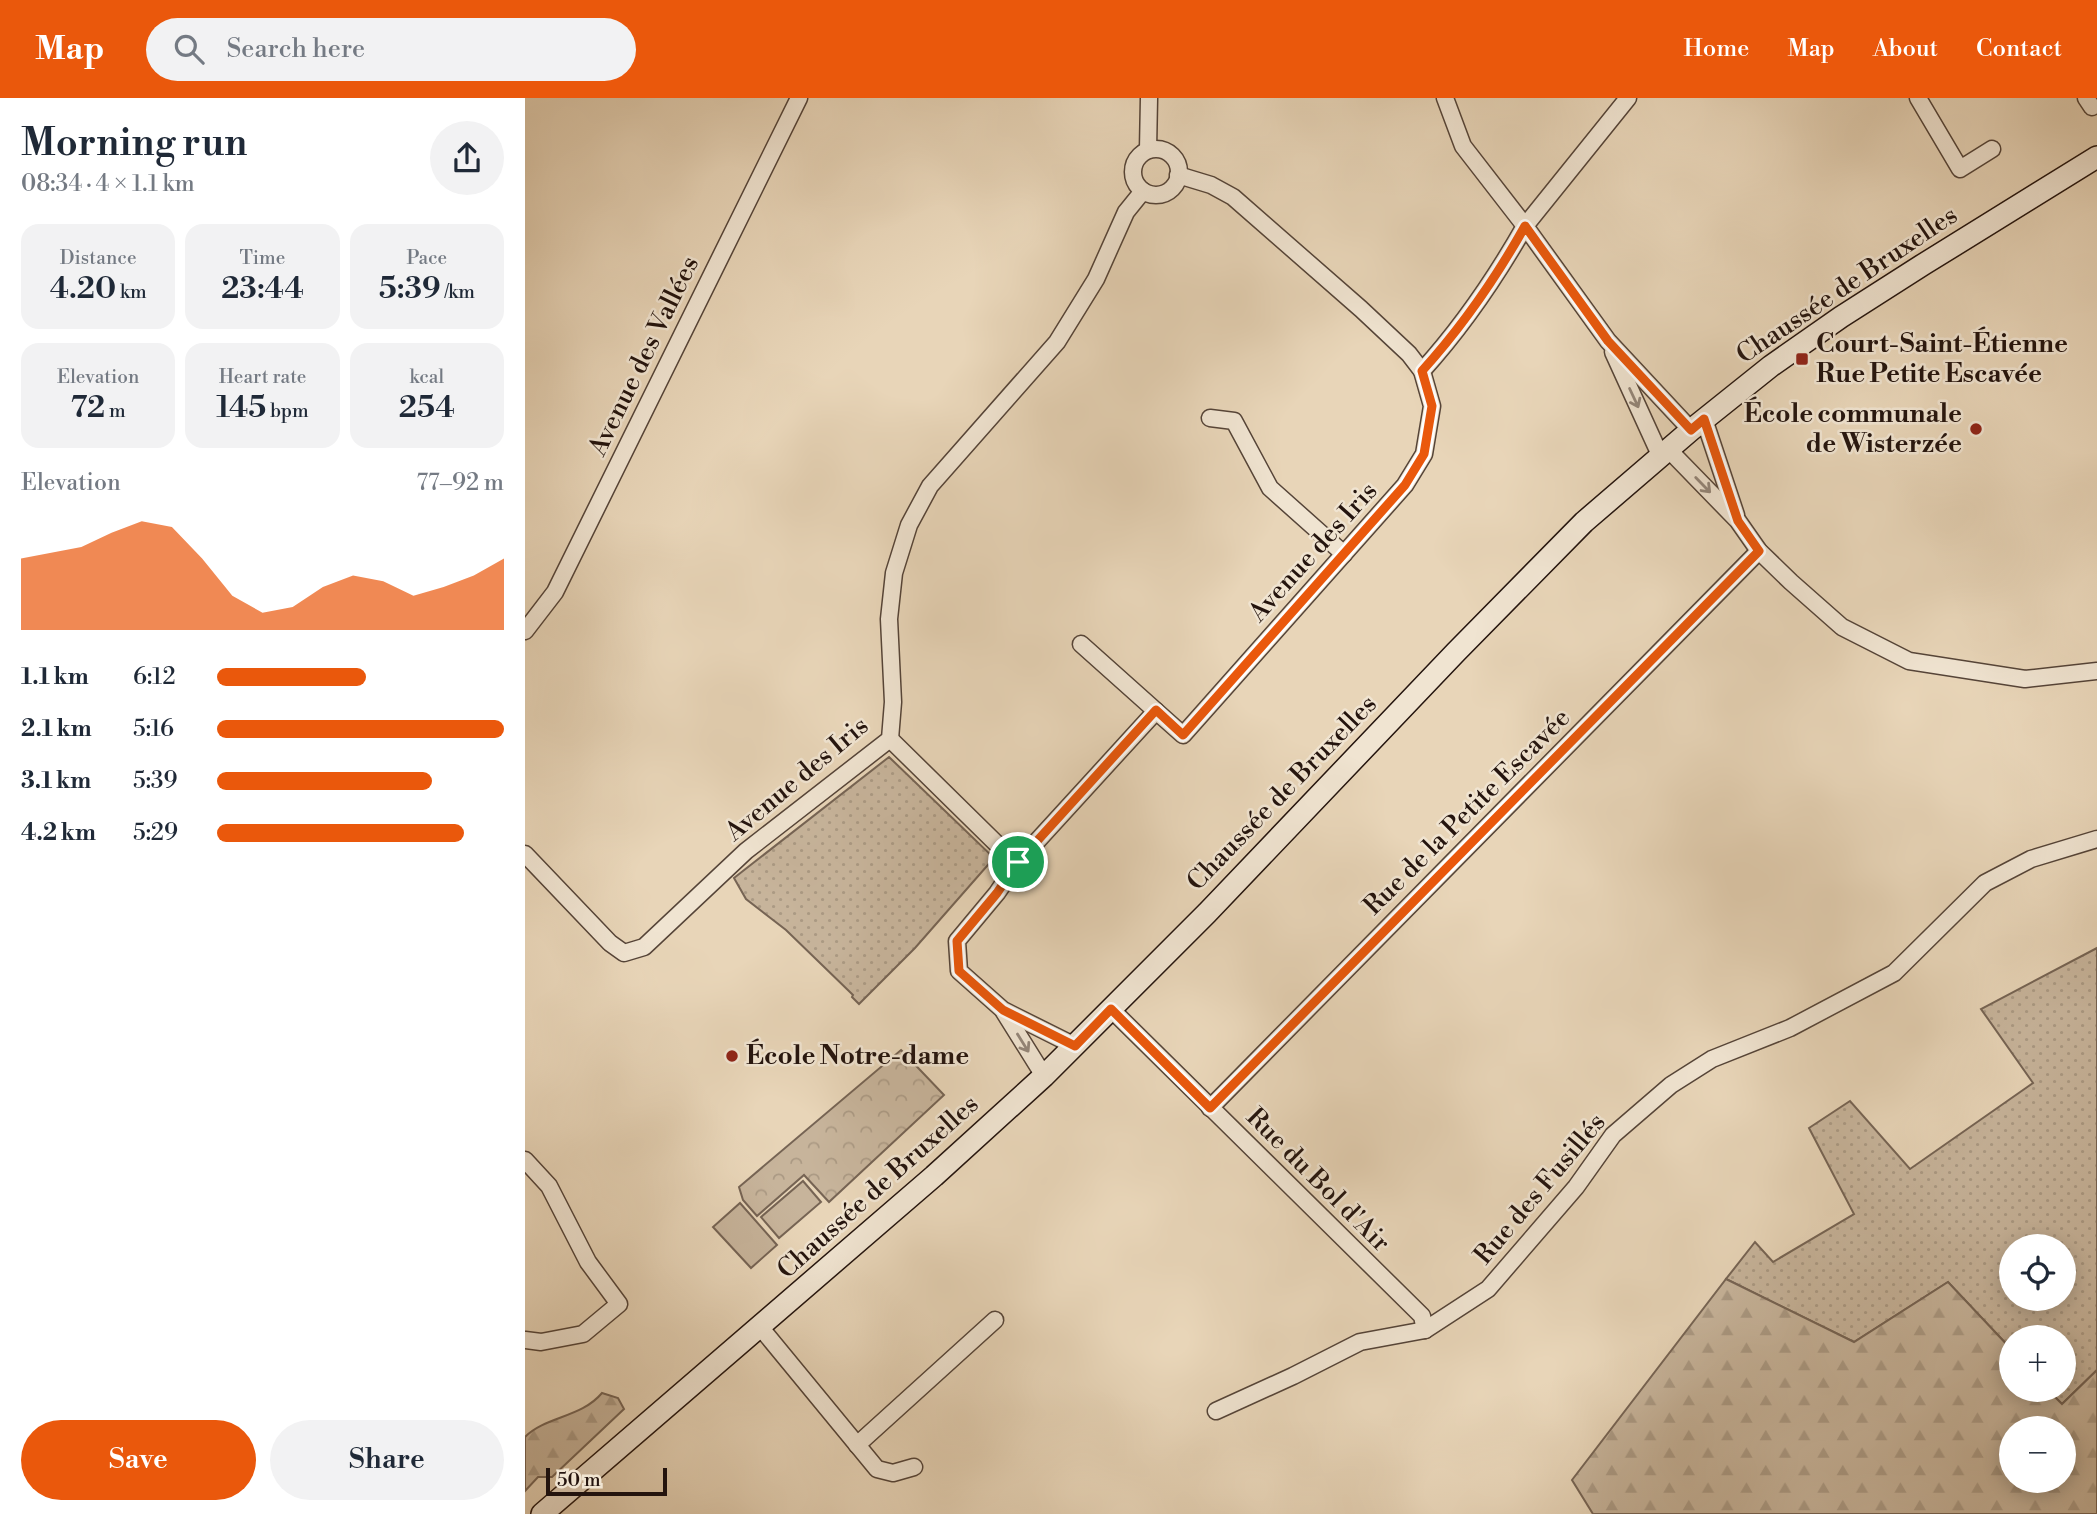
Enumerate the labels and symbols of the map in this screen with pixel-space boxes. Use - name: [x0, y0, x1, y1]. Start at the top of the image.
- street label: Chaussée de Bruxelles: [1730, 199, 1964, 371]
- street label: Avenue des Vallées: [581, 251, 706, 462]
- place label: Court-Saint-Étienne Rue Petite Escavée: [1816, 326, 2068, 390]
- marker: Court-Saint-Étienne Rue Petite Escavée: [1794, 351, 1810, 367]
- one-way arrow: [1628, 387, 1641, 408]
- place label: École communale de Wisterzée: [1744, 396, 1962, 460]
- marker: École communale de Wisterzée: [1968, 421, 1984, 437]
- street label: Avenue des Iris: [1241, 475, 1384, 629]
- one-way arrow: [1695, 476, 1712, 493]
- street label: Chaussée de Bruxelles: [1180, 688, 1384, 898]
- street label: Rue de la Petite Escavée: [1357, 702, 1577, 922]
- street label: Avenue des Iris: [718, 710, 875, 849]
- pin: [988, 832, 1048, 892]
- one-way arrow: [1017, 1033, 1031, 1053]
- place label: École Notre-dame: [746, 1038, 969, 1072]
- marker: École Notre-dame: [724, 1048, 740, 1064]
- street label: Chaussée de Bruxelles: [771, 1088, 985, 1286]
- street label: Rue du Bol d'Air: [1239, 1101, 1397, 1259]
- street label: Rue des Fusillés: [1467, 1107, 1613, 1271]
- scale bar: [546, 1465, 667, 1497]

